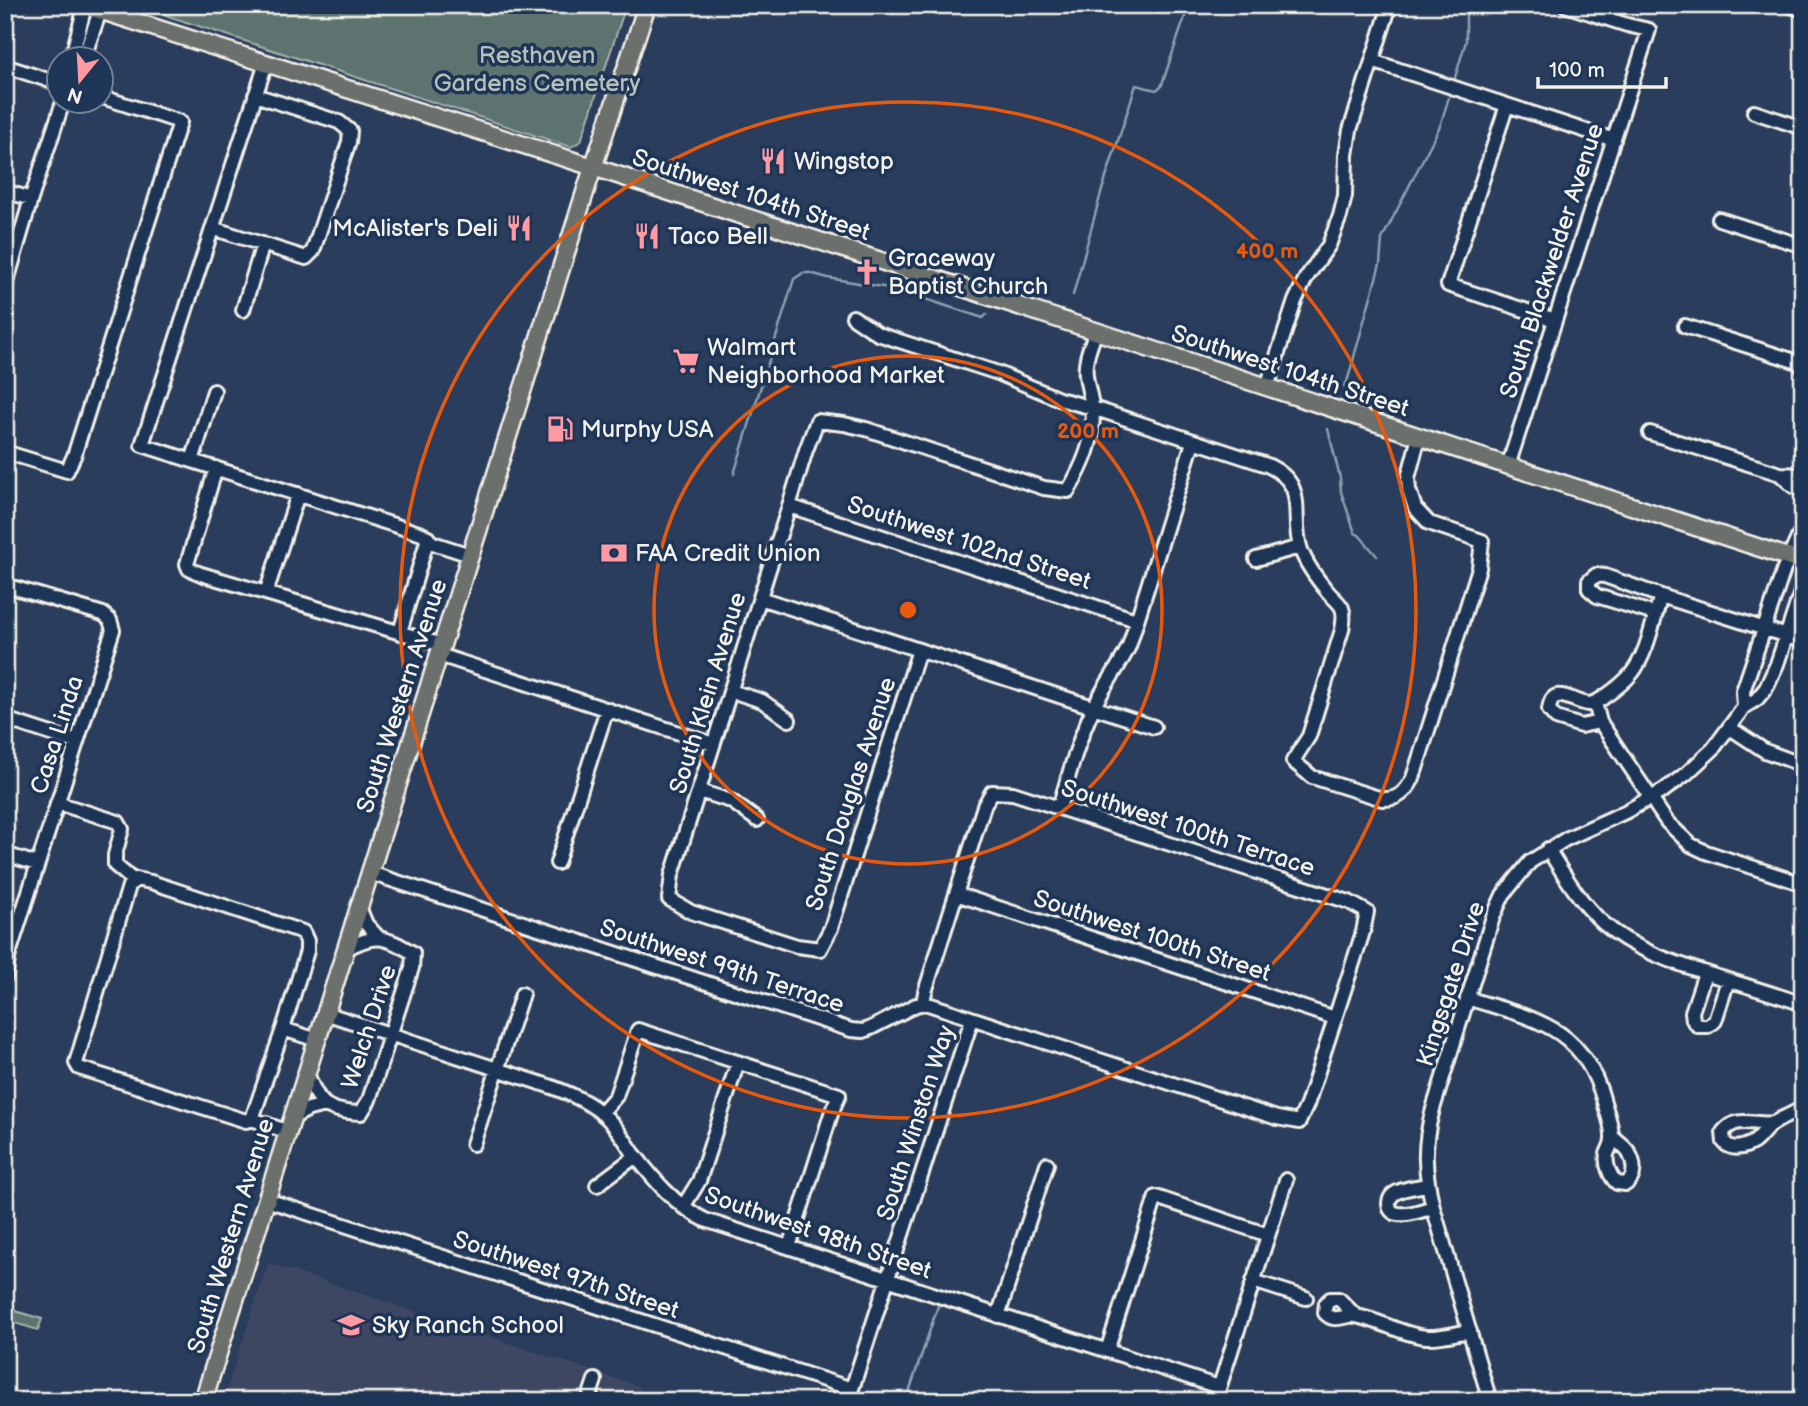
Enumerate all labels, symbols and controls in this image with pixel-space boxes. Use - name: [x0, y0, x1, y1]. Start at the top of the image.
- park label: Resthaven Gardens Cemetery: [434, 41, 640, 98]
- north arrow: [46, 46, 116, 116]
- scale bar: [1538, 46, 1666, 90]
- text: 100 m: [1549, 58, 1605, 83]
- text: N: [65, 82, 86, 108]
- street label: South Blackwelder Avenue: [1494, 120, 1610, 402]
- street label: Southwest 104th Street: [628, 143, 874, 247]
- restaurant icon: Wingstop: [758, 146, 788, 176]
- place label: Wingstop: [794, 147, 894, 176]
- restaurant icon: McAlister's Deli: [504, 213, 534, 243]
- place label: McAlister's Deli: [332, 214, 498, 243]
- restaurant icon: Taco Bell: [632, 221, 662, 251]
- place label: Taco Bell: [668, 222, 768, 251]
- text: 400 m: [1236, 239, 1298, 264]
- place label: Graceway Baptist Church: [888, 244, 1048, 301]
- church icon: Graceway Baptist Church: [852, 257, 882, 287]
- street label: Southwest 104th Street: [1167, 319, 1413, 423]
- place label: Walmart Neighborhood Market: [707, 333, 945, 390]
- supermarket icon: Walmart Neighborhood Market: [671, 346, 701, 376]
- fuel station icon: Murphy USA: [545, 414, 575, 444]
- place label: Murphy USA: [581, 415, 714, 444]
- text: 200 m: [1057, 419, 1119, 444]
- street label: Southwest 102nd Street: [844, 490, 1095, 596]
- bank icon: FAA Credit Union: [599, 538, 629, 568]
- place label: FAA Credit Union: [635, 539, 821, 568]
- street label: South Western Avenue: [350, 575, 454, 817]
- street label: South Klein Avenue: [664, 589, 752, 797]
- centre of rings: [896, 598, 920, 622]
- street label: Casa Linda: [24, 672, 90, 798]
- street label: South Douglas Avenue: [800, 674, 902, 914]
- street label: Southwest 100th Terrace: [1057, 773, 1319, 883]
- street label: Southwest 100th Street: [1030, 884, 1275, 988]
- street label: Kingsgate Drive: [1411, 898, 1491, 1070]
- street label: Southwest 99th Terrace: [596, 913, 848, 1019]
- street label: Welch Drive: [335, 961, 403, 1093]
- street label: South Winston Way: [871, 1022, 961, 1224]
- street label: South Western Avenue: [181, 1115, 281, 1357]
- street label: Southwest 98th Street: [701, 1181, 936, 1286]
- street label: Southwest 97th Street: [449, 1225, 683, 1325]
- school or university icon: Sky Ranch School: [336, 1310, 366, 1340]
- place label: Sky Ranch School: [372, 1311, 564, 1340]

